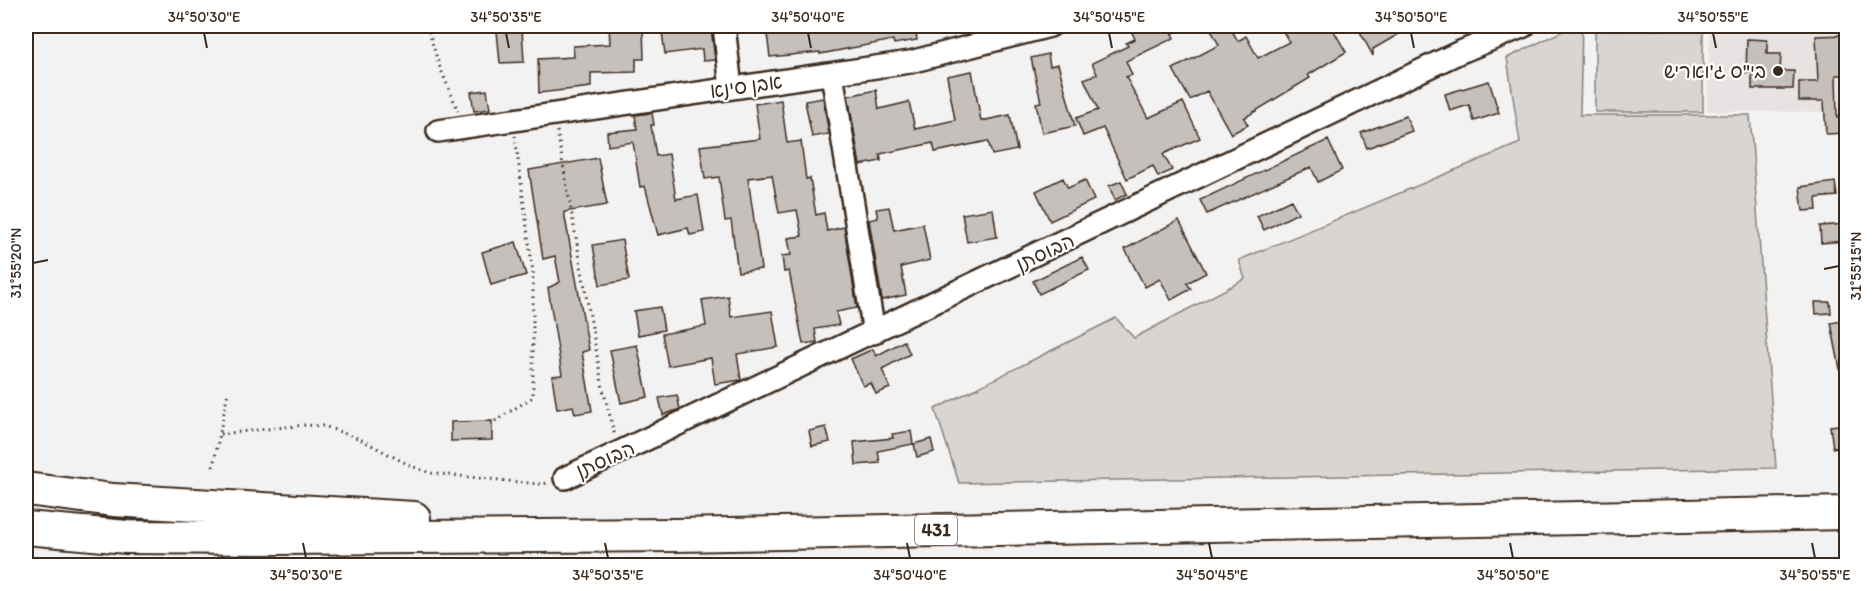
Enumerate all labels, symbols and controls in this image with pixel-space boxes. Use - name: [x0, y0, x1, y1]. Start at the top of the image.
- text: 34°50'30"E: [168, 8, 240, 26]
- text: 34°50'35"E: [470, 8, 542, 26]
- text: 34°50'40"E: [771, 8, 845, 26]
- text: 34°50'45"E: [1073, 8, 1145, 26]
- text: 34°50'50"E: [1375, 8, 1447, 26]
- text: 34°50'55"E: [1677, 8, 1749, 26]
- place label: בי"ס ג'ואריש: [1664, 59, 1766, 83]
- marker: בי"ס ג'ואריש: [1771, 64, 1785, 78]
- street label: אבן סינא: [708, 69, 784, 104]
- text: 31°55'20"N: [7, 228, 25, 298]
- street label: הבוסתן: [1012, 228, 1078, 276]
- text: 31°55'15"N: [1847, 232, 1865, 300]
- street label: הבוסתן: [572, 435, 638, 483]
- road number: 431: [915, 515, 957, 545]
- text: 34°50'30"E: [270, 566, 342, 584]
- text: 34°50'35"E: [572, 566, 644, 584]
- text: 34°50'40"E: [873, 566, 947, 584]
- text: 34°50'45"E: [1176, 566, 1248, 584]
- text: 34°50'50"E: [1477, 566, 1549, 584]
- text: 34°50'55"E: [1779, 566, 1851, 584]

